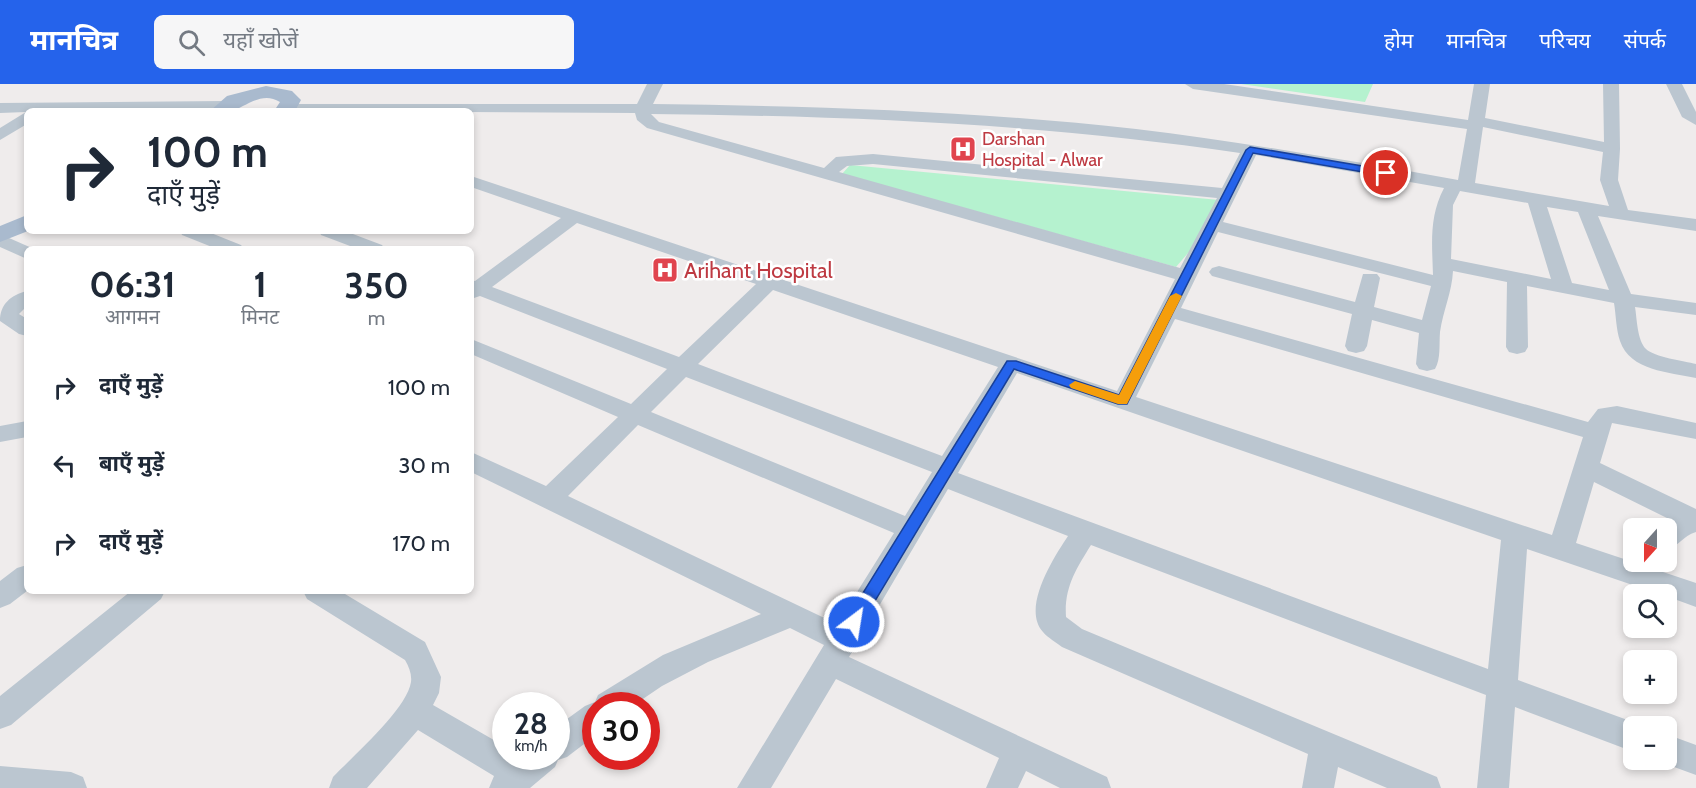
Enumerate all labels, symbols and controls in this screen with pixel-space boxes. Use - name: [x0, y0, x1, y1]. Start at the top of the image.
- search box: [154, 15, 574, 69]
- text: मानचित्र: [30, 23, 118, 57]
- icon: search: [175, 26, 208, 59]
- text: यहाँ खोजें: [223, 27, 298, 54]
- text: होम: [1384, 28, 1413, 53]
- text: मानचित्र: [1446, 28, 1506, 53]
- text: परिचय: [1539, 28, 1591, 53]
- text: संपर्क: [1624, 28, 1666, 53]
- text: 100 m: [147, 126, 268, 178]
- place label: Darshan Hospital - Alwar: [982, 128, 1103, 171]
- icon: right: [48, 132, 126, 210]
- hospital icon: Darshan Hospital - Alwar: [948, 134, 978, 164]
- pin: [1360, 147, 1411, 198]
- icon: arrive: [1369, 156, 1402, 189]
- text: दाएँ मुड़ें: [147, 178, 220, 211]
- hospital icon: Arihant Hospital: [650, 255, 680, 285]
- place label: Arihant Hospital: [684, 257, 833, 284]
- text: 06:31: [89, 262, 176, 306]
- text: 1: [253, 262, 267, 306]
- text: 350: [345, 263, 409, 307]
- text: आगमन: [105, 305, 160, 329]
- text: मिनट: [241, 305, 279, 329]
- text: m: [368, 306, 385, 330]
- icon: right: [48, 371, 81, 404]
- text: दाएँ मुड़ें: [99, 372, 163, 399]
- text: 100 m: [388, 374, 450, 401]
- icon: left: [48, 449, 81, 482]
- text: बाएँ मुड़ें: [99, 450, 164, 477]
- text: 30 m: [398, 452, 450, 479]
- north arrow: [1623, 518, 1677, 572]
- map controls: [1623, 518, 1677, 770]
- icon: right: [48, 527, 81, 560]
- text: दाएँ मुड़ें: [99, 528, 163, 555]
- text: 170 m: [392, 530, 450, 557]
- button: search: [1623, 584, 1677, 638]
- position arrow: [822, 590, 886, 654]
- button: +: [1623, 650, 1677, 704]
- speed limit sign: 30: [582, 692, 660, 770]
- text: 28: [514, 705, 548, 742]
- button: −: [1623, 716, 1677, 770]
- text: km/h: [515, 737, 547, 755]

